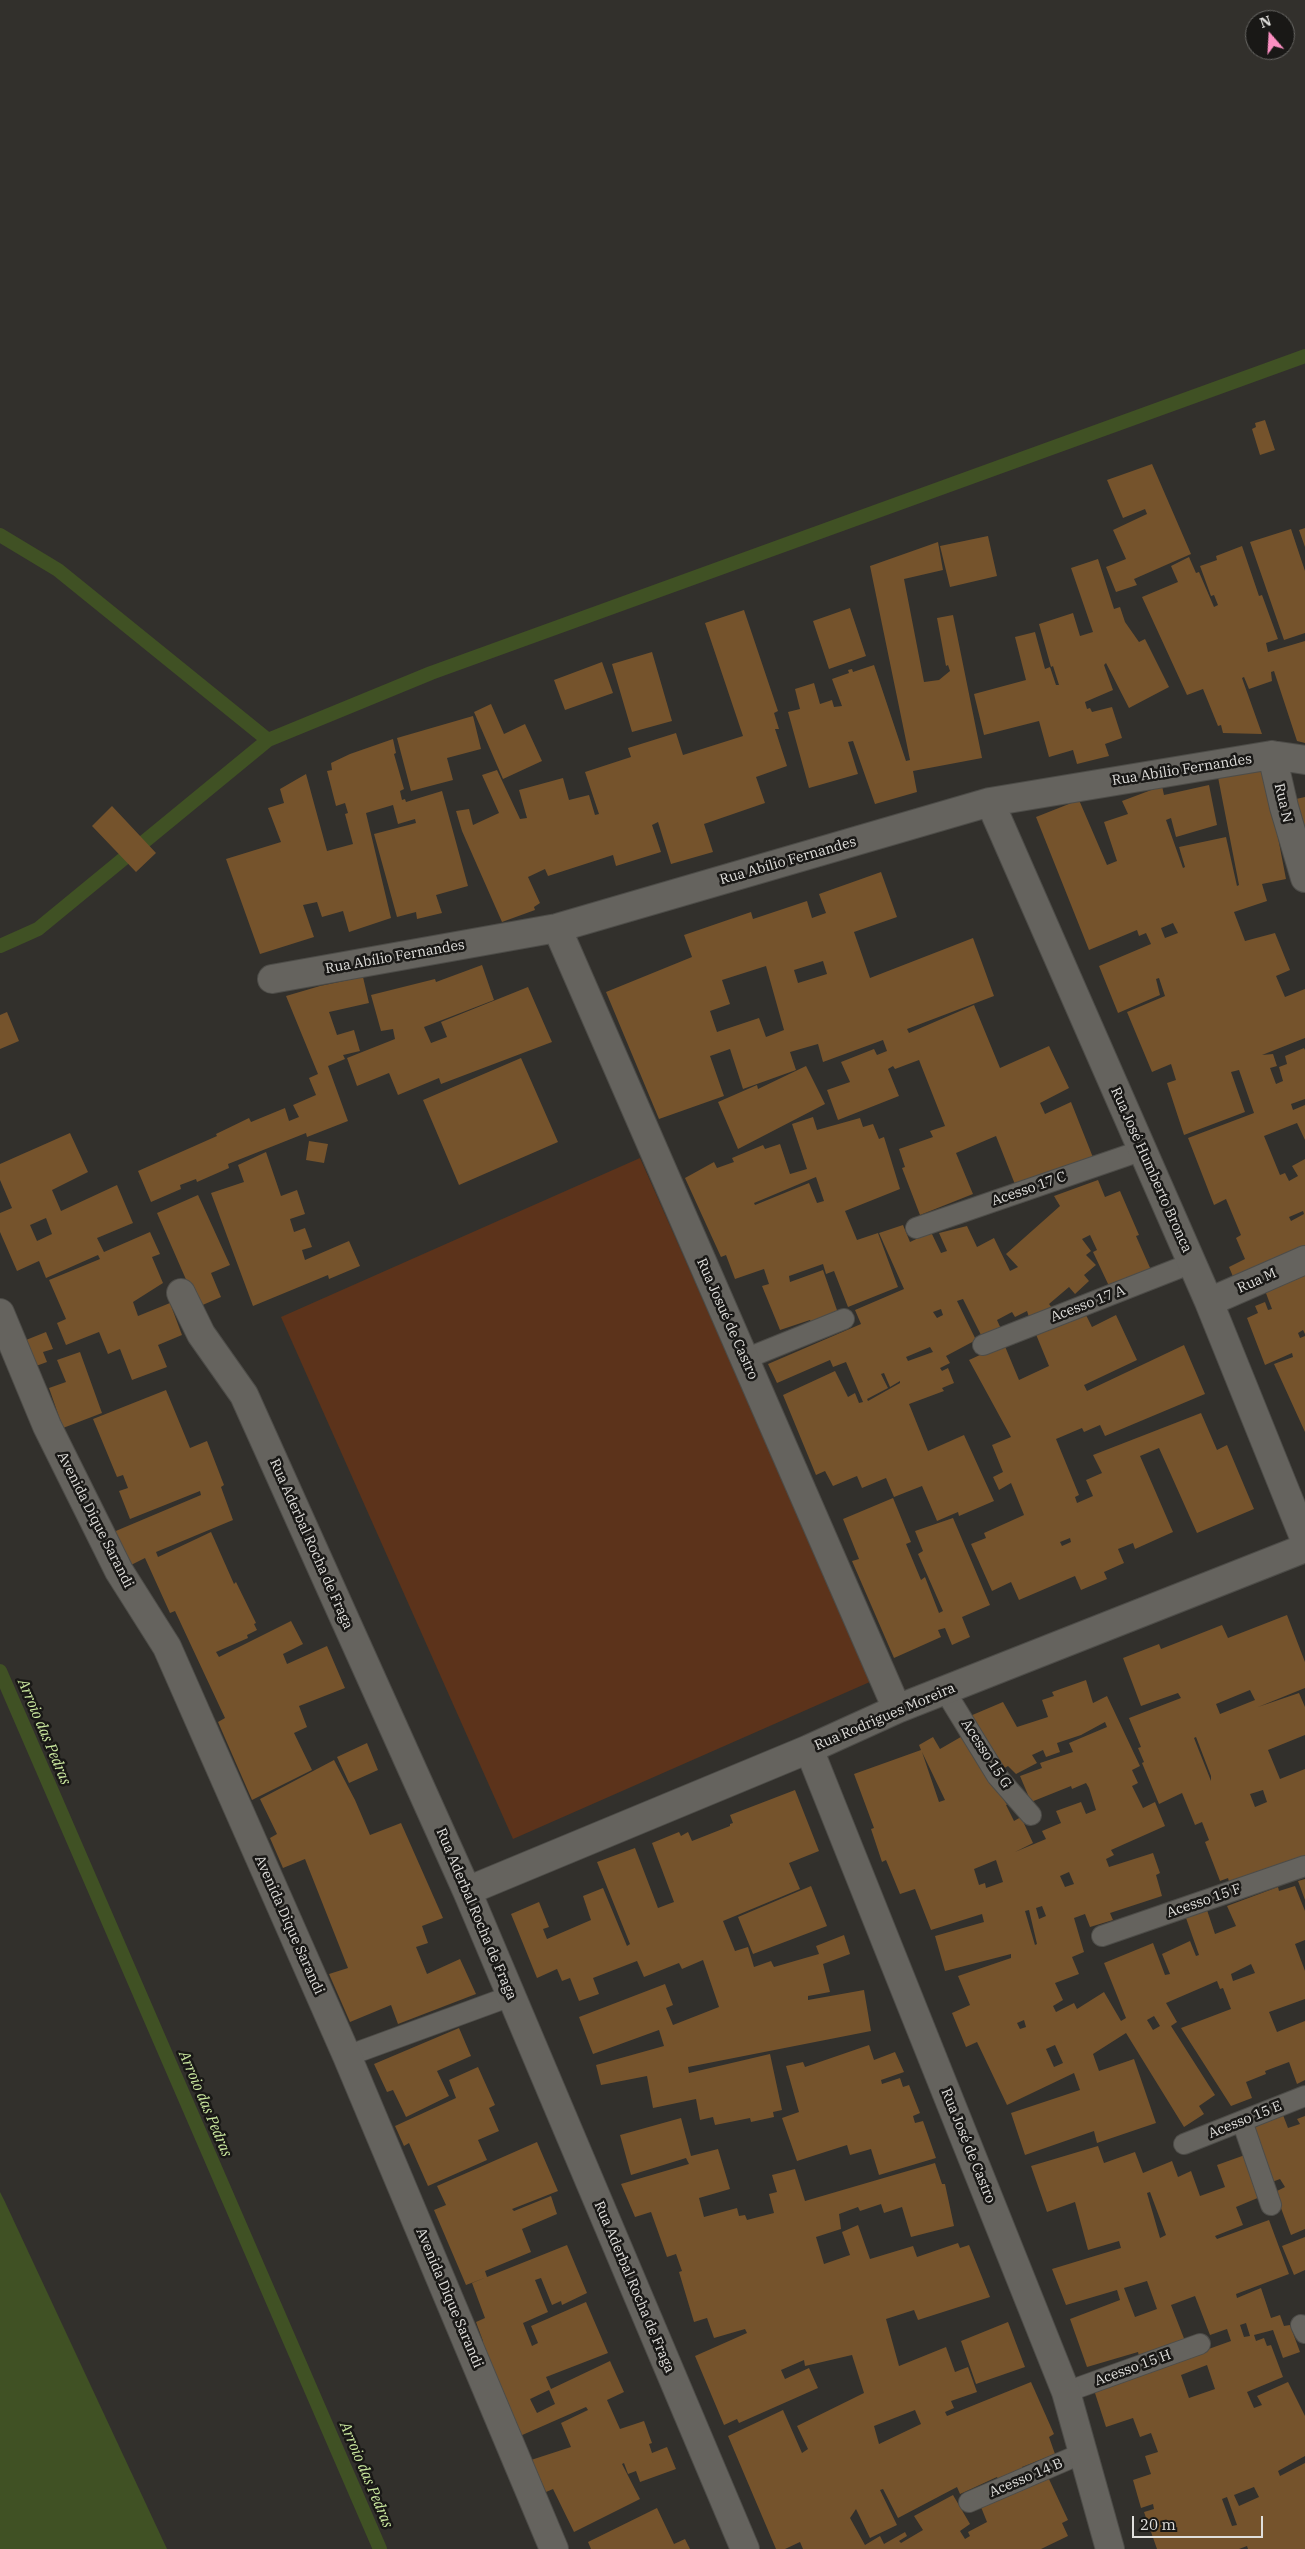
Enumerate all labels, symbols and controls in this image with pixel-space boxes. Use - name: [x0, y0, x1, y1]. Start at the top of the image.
- north arrow: [1245, 10, 1295, 60]
- text: N: [1257, 11, 1274, 32]
- street label: Rua Abílio Fernandes: [1111, 751, 1253, 789]
- street label: Rua N: [1270, 782, 1296, 824]
- street label: Rua Abílio Fernandes: [718, 833, 858, 889]
- street label: Rua Abílio Fernandes: [324, 936, 466, 978]
- street label: Rua José Humberto Bronca: [1107, 1085, 1195, 1255]
- street label: Acesso 17 C: [989, 1168, 1069, 1210]
- street label: Rua Josué de Castro: [693, 1256, 761, 1382]
- street label: Rua M: [1235, 1265, 1279, 1297]
- street label: Acesso 17 A: [1048, 1282, 1128, 1326]
- street label: Avenida Dique Sarandi: [53, 1449, 137, 1591]
- street label: Rua Aderbal Rocha de Fraga: [266, 1456, 356, 1632]
- water label: Arroio das Pedras: [14, 1676, 74, 1788]
- street label: Rua Rodrigues Moreira: [812, 1680, 958, 1754]
- street label: Acesso 15 G: [957, 1716, 1015, 1792]
- street label: Rua Aderbal Rocha de Fraga: [432, 1826, 520, 2002]
- street label: Avenida Dique Sarandi: [251, 1853, 327, 1997]
- street label: Acesso 15 F: [1165, 1880, 1243, 1922]
- water label: Arroio das Pedras: [175, 2048, 235, 2160]
- street label: Rua José de Castro: [937, 2086, 999, 2206]
- street label: Acesso 15 E: [1206, 2098, 1284, 2142]
- street label: Rua Aderbal Rocha de Fraga: [590, 2199, 678, 2375]
- street label: Avenida Dique Sarandi: [412, 2225, 486, 2371]
- street label: Acesso 15 H: [1093, 2346, 1173, 2390]
- water label: Arroio das Pedras: [336, 2419, 396, 2531]
- street label: Acesso 14 B: [987, 2455, 1065, 2501]
- scale bar: [1135, 2506, 1266, 2538]
- text: 20 m: [1140, 2515, 1176, 2534]

